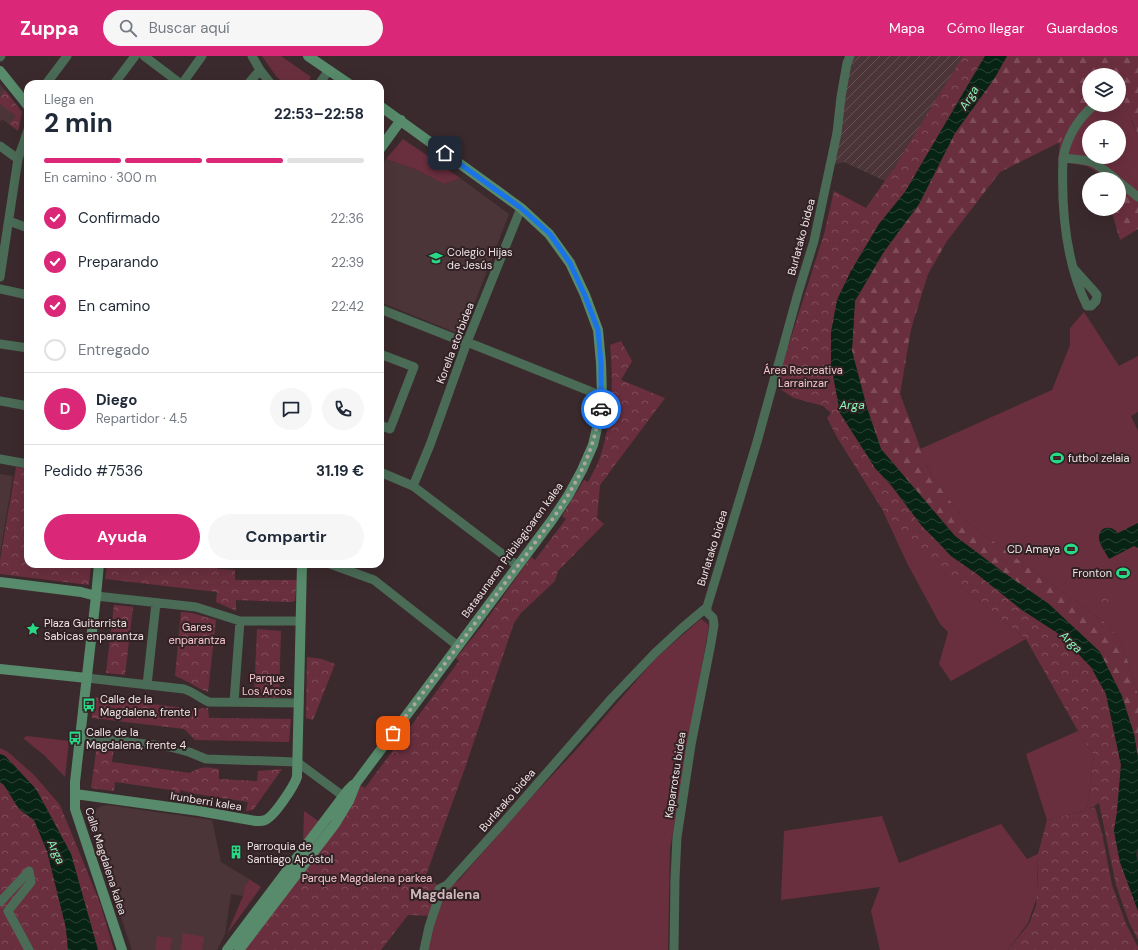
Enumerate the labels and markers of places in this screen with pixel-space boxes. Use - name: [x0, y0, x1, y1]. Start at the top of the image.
- pin: [428, 136, 462, 170]
- place label: Colegio Hijas de Jesús: [447, 245, 513, 272]
- school or university icon: Colegio Hijas de Jesús: [428, 250, 444, 266]
- sports icon: futbol zelaia: [1049, 450, 1065, 466]
- place label: futbol zelaia: [1068, 451, 1130, 465]
- sports icon: CD Amaya: [1063, 541, 1079, 557]
- place label: CD Amaya: [1007, 542, 1060, 556]
- sports icon: Fronton: [1115, 565, 1131, 581]
- place label: Fronton: [1072, 566, 1112, 580]
- place label: Plaza Guitarrista Sabicas enparantza: [44, 616, 144, 643]
- place icon: Plaza Guitarrista Sabicas enparantza: [25, 621, 41, 637]
- place label: Calle de la Magdalena, frente 1: [100, 692, 197, 719]
- bus stop icon: Calle de la Magdalena, frente 1: [81, 697, 97, 713]
- pin: [376, 716, 410, 750]
- place label: Calle de la Magdalena, frente 4: [86, 725, 186, 752]
- bus stop icon: Calle de la Magdalena, frente 4: [67, 730, 83, 746]
- place label: Parroquia de Santiago Apóstol: [247, 839, 333, 866]
- building icon: Parroquia de Santiago Apóstol: [228, 844, 244, 860]

